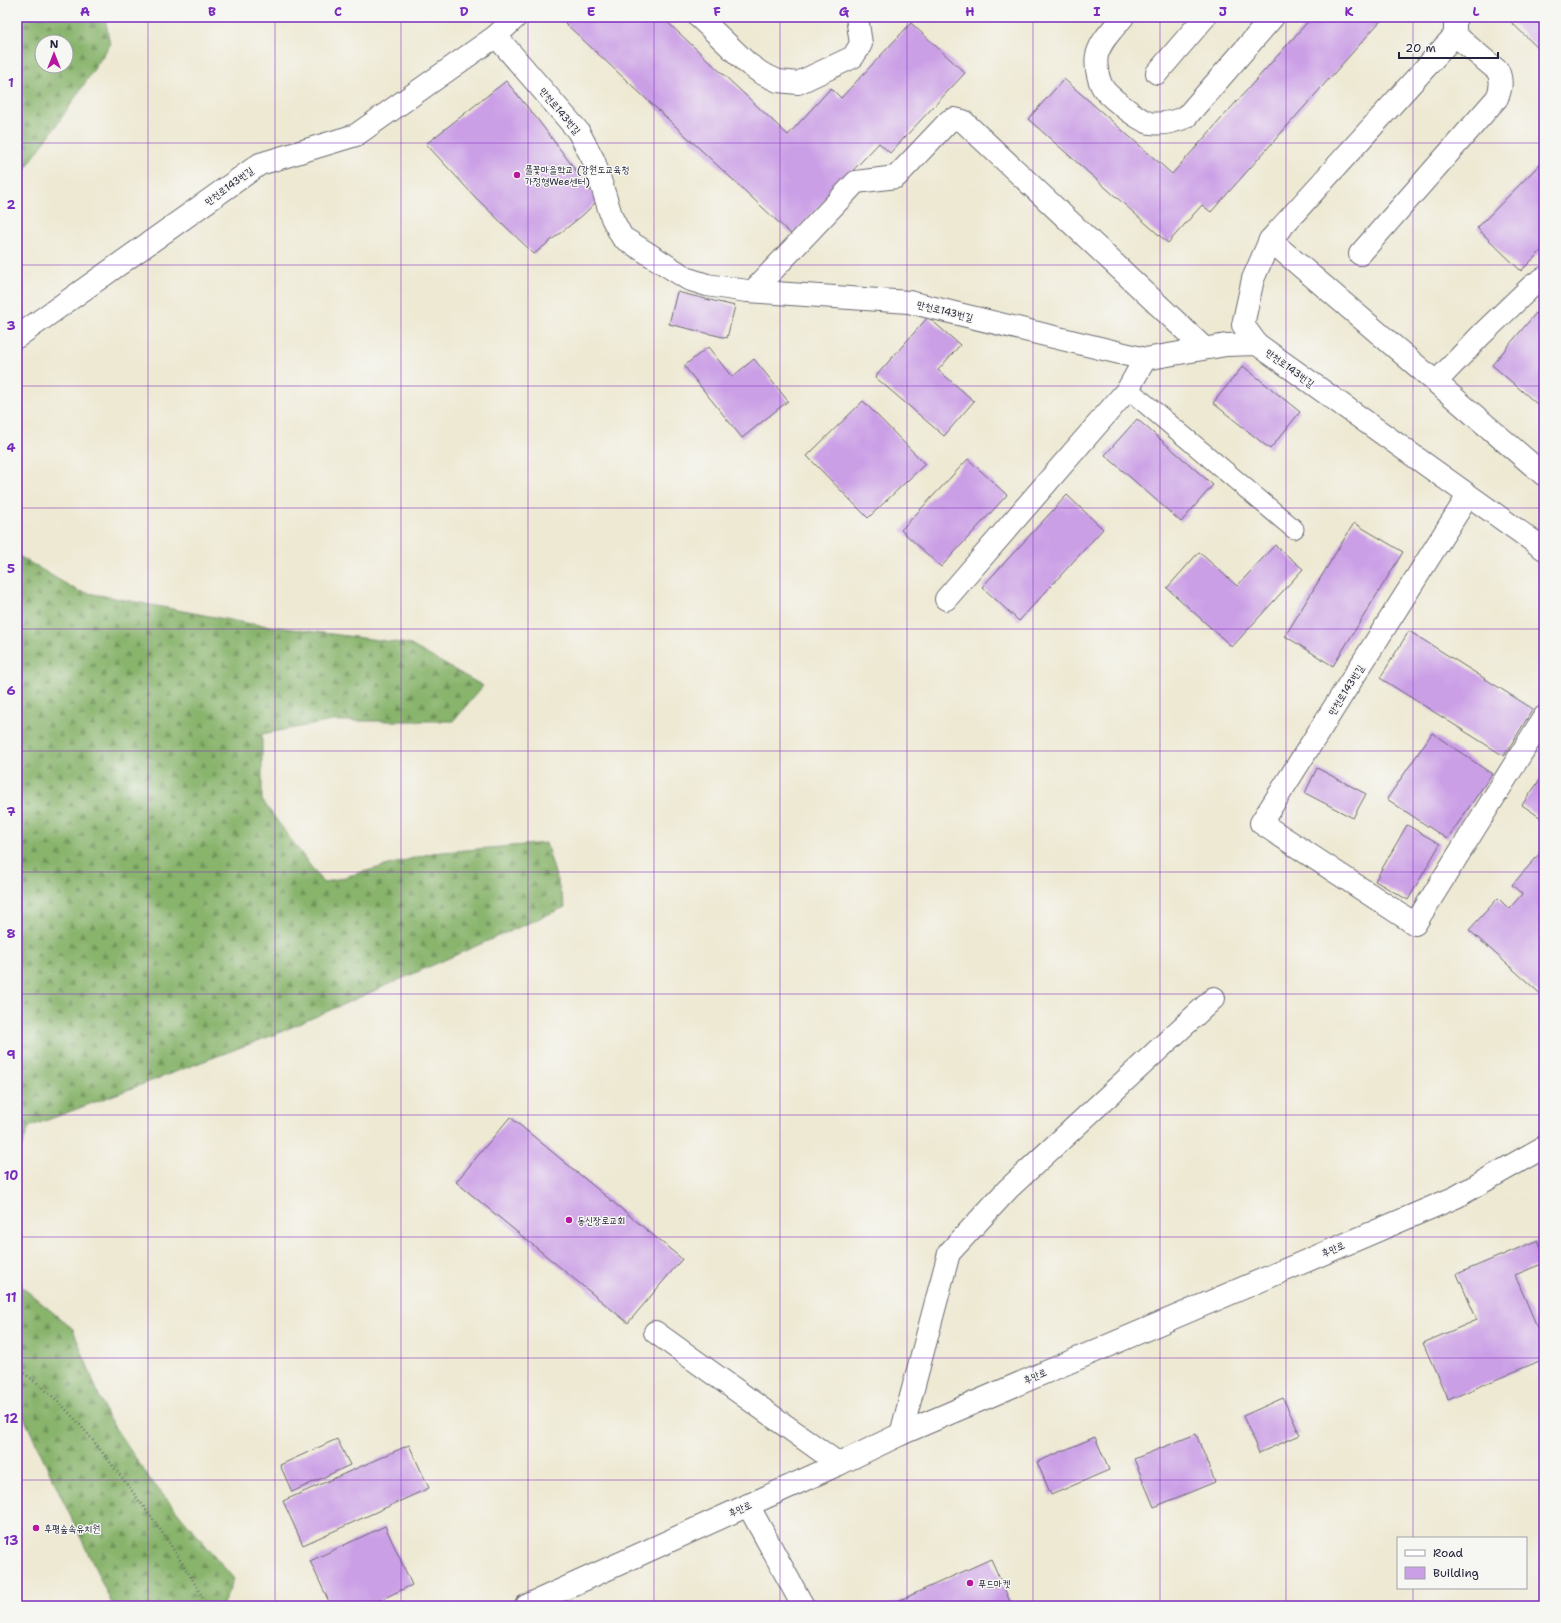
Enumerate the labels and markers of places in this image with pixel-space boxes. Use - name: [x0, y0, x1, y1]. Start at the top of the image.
- place label: 풀꽃마을학교 (강원도교육청 가정형Wee센터): [525, 163, 629, 188]
- marker: 풀꽃마을학교 (강원도교육청 가정형Wee센터): [512, 170, 522, 180]
- place label: 동신장로교회: [577, 1214, 625, 1227]
- marker: 동신장로교회: [564, 1215, 574, 1225]
- place label: 후평숲속유치원: [44, 1522, 100, 1535]
- marker: 후평숲속유치원: [31, 1523, 41, 1533]
- place label: 푸드마켓: [978, 1577, 1010, 1590]
- marker: 푸드마켓: [965, 1578, 975, 1588]

